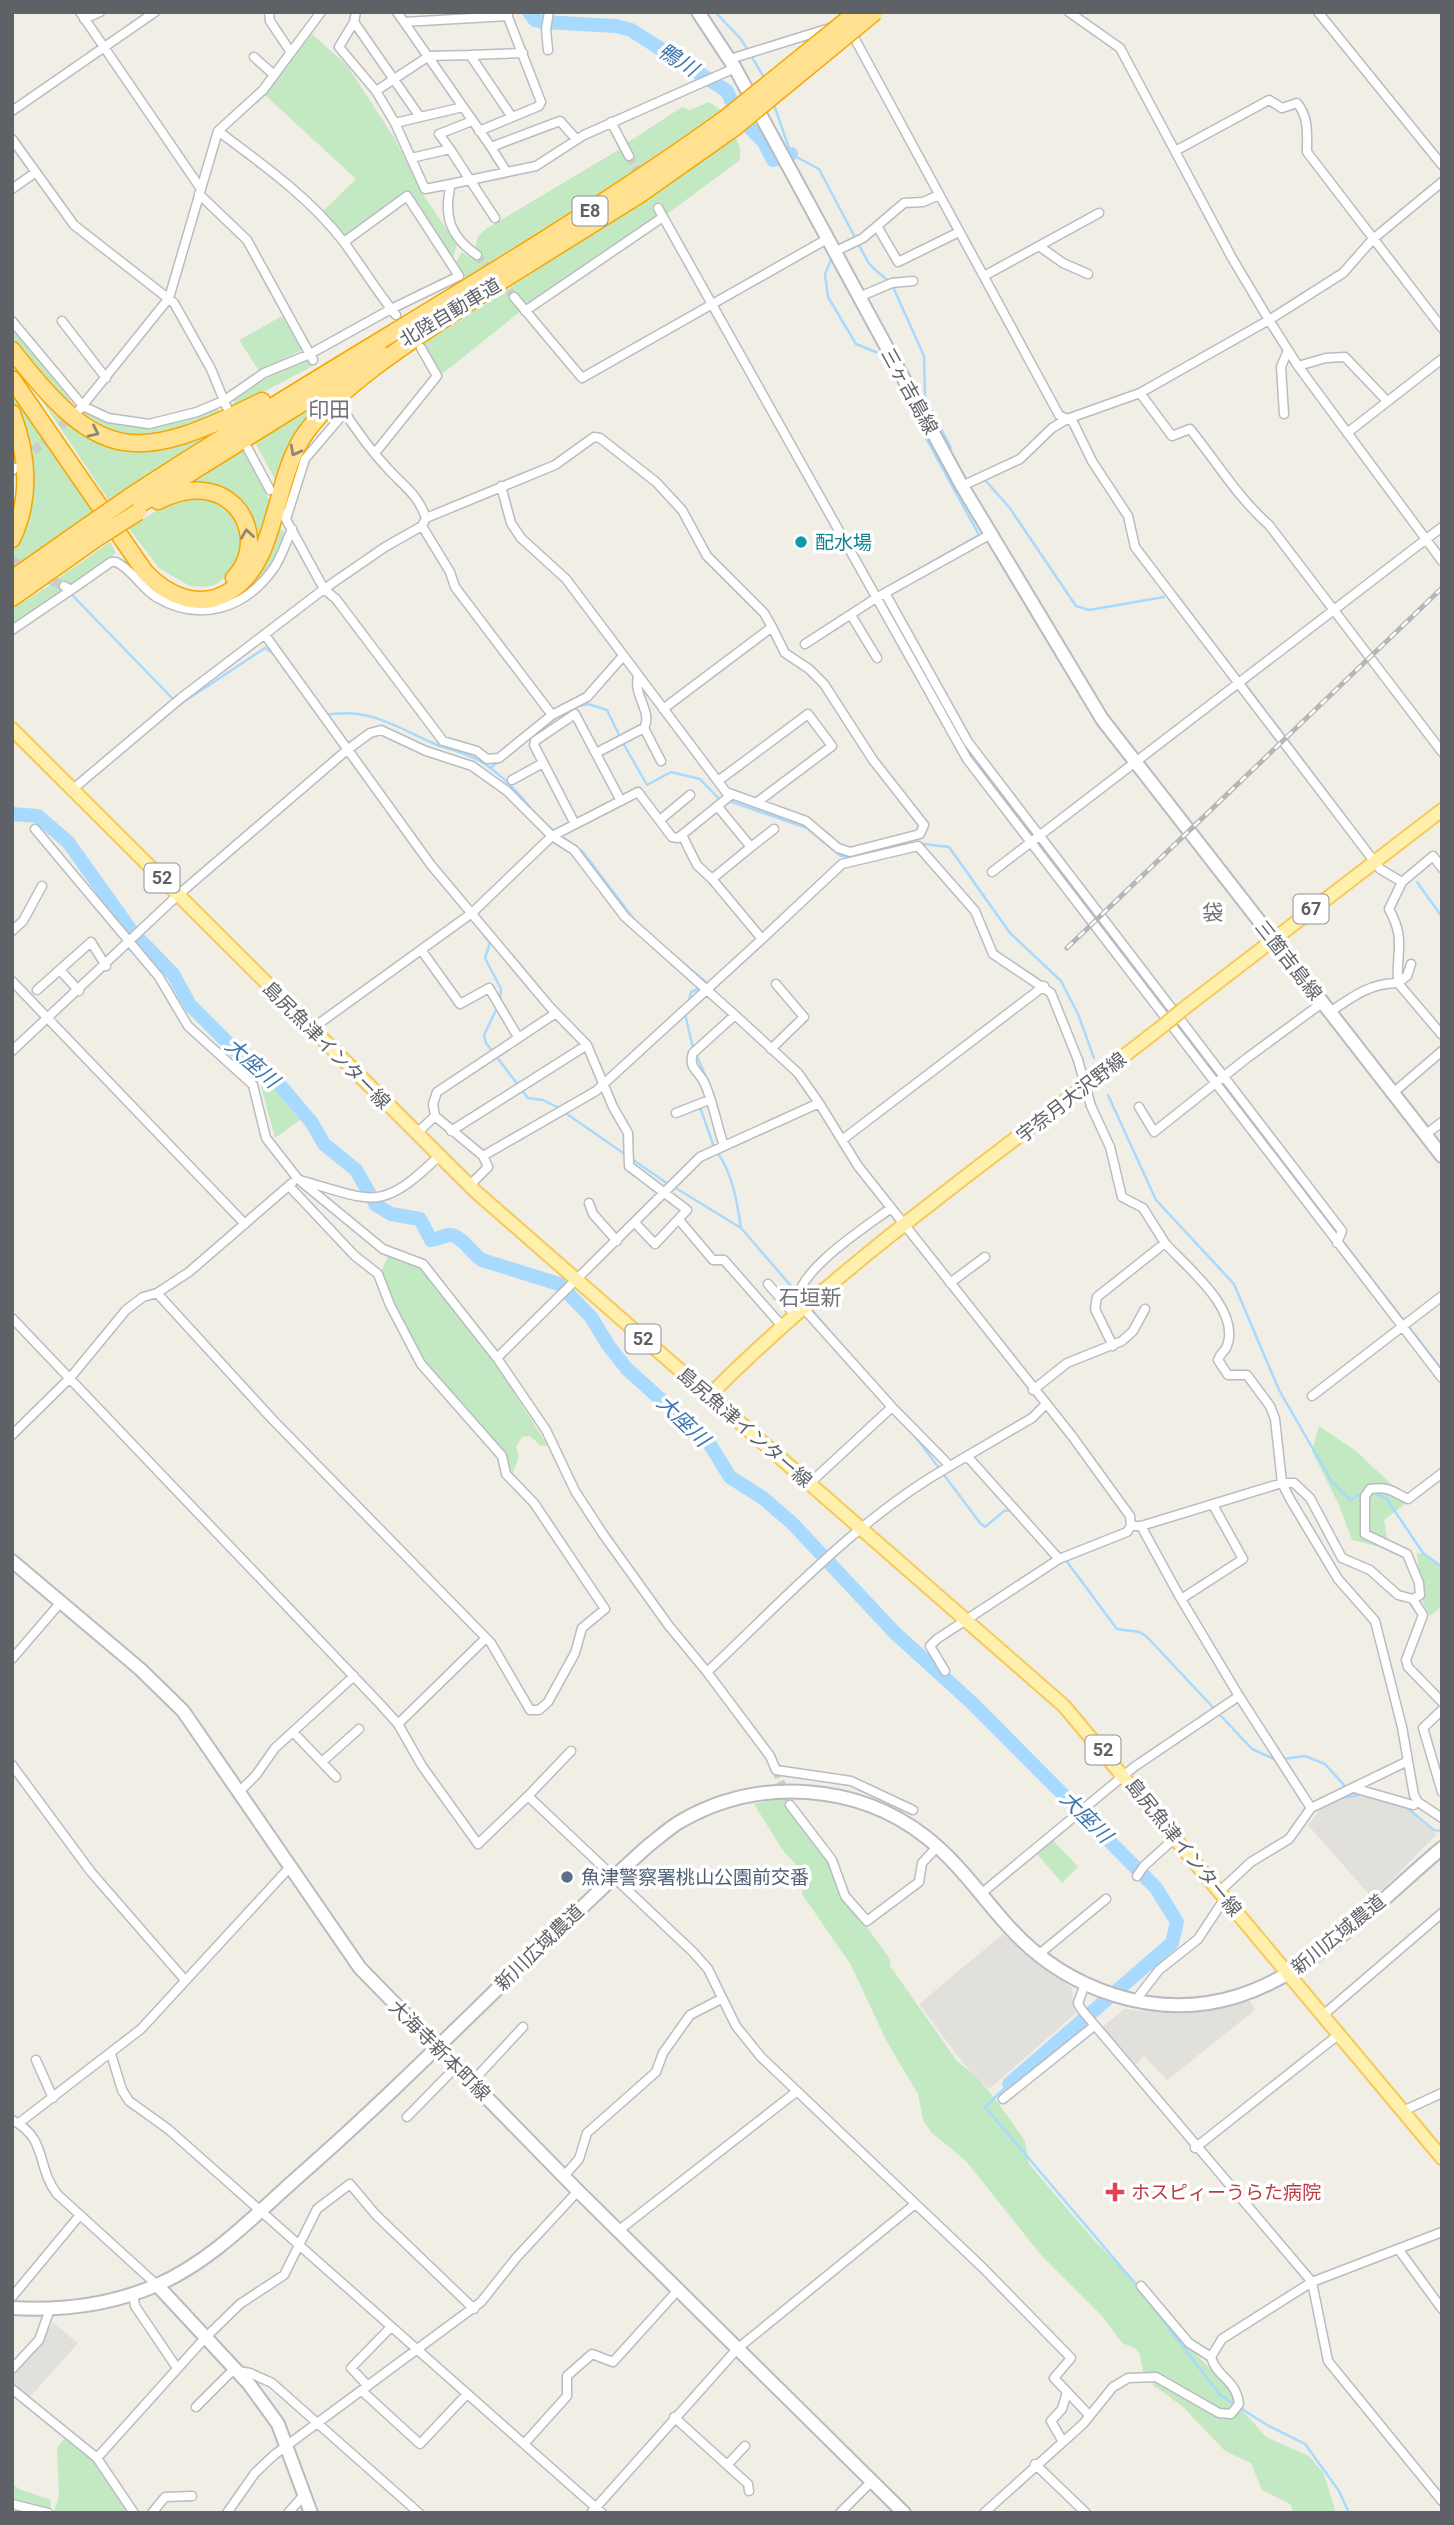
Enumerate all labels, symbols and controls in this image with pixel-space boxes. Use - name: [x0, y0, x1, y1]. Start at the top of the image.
- water label: 鴨川: [654, 38, 704, 83]
- road number: E8: [572, 196, 608, 226]
- street label: 北陸自動車道: [395, 273, 505, 352]
- street label: 三ヶ吉島線: [876, 344, 943, 438]
- district label: 印田: [308, 398, 350, 422]
- one-way arrow: [87, 424, 99, 438]
- one-way arrow: [290, 443, 303, 456]
- one-way arrow: [240, 528, 255, 540]
- place label: 配水場: [815, 531, 872, 554]
- marker: 配水場: [793, 534, 809, 550]
- road number: 52: [144, 864, 180, 892]
- road number: 67: [1294, 894, 1328, 924]
- district label: 袋: [1203, 901, 1224, 925]
- street label: 三箇吉島線: [1250, 916, 1327, 1005]
- street label: 島尻魚津インター線: [258, 977, 395, 1114]
- water label: 大座川: [220, 1033, 285, 1094]
- street label: 宇奈月大沢野線: [1012, 1047, 1131, 1147]
- district label: 石垣新: [779, 1286, 842, 1310]
- road number: 52: [626, 1324, 660, 1354]
- street label: 島尻魚津インター線: [673, 1363, 817, 1492]
- water label: 大座川: [652, 1390, 715, 1453]
- road number: 52: [1086, 1736, 1120, 1764]
- street label: 島尻魚津インター線: [1121, 1774, 1246, 1921]
- water label: 大座川: [1055, 1786, 1118, 1849]
- place label: 魚津警察署桃山公園前交番: [581, 1866, 809, 1889]
- marker: 魚津警察署桃山公園前交番: [559, 1869, 575, 1885]
- street label: 新川広域農道: [1287, 1890, 1390, 1979]
- street label: 新川広域農道: [490, 1899, 588, 1995]
- street label: 大海寺新本町線: [384, 1995, 495, 2106]
- place label: ホスピィーうらた病院: [1131, 2181, 1321, 2204]
- marker: ホスピィーうらた病院: [1105, 2182, 1125, 2202]

